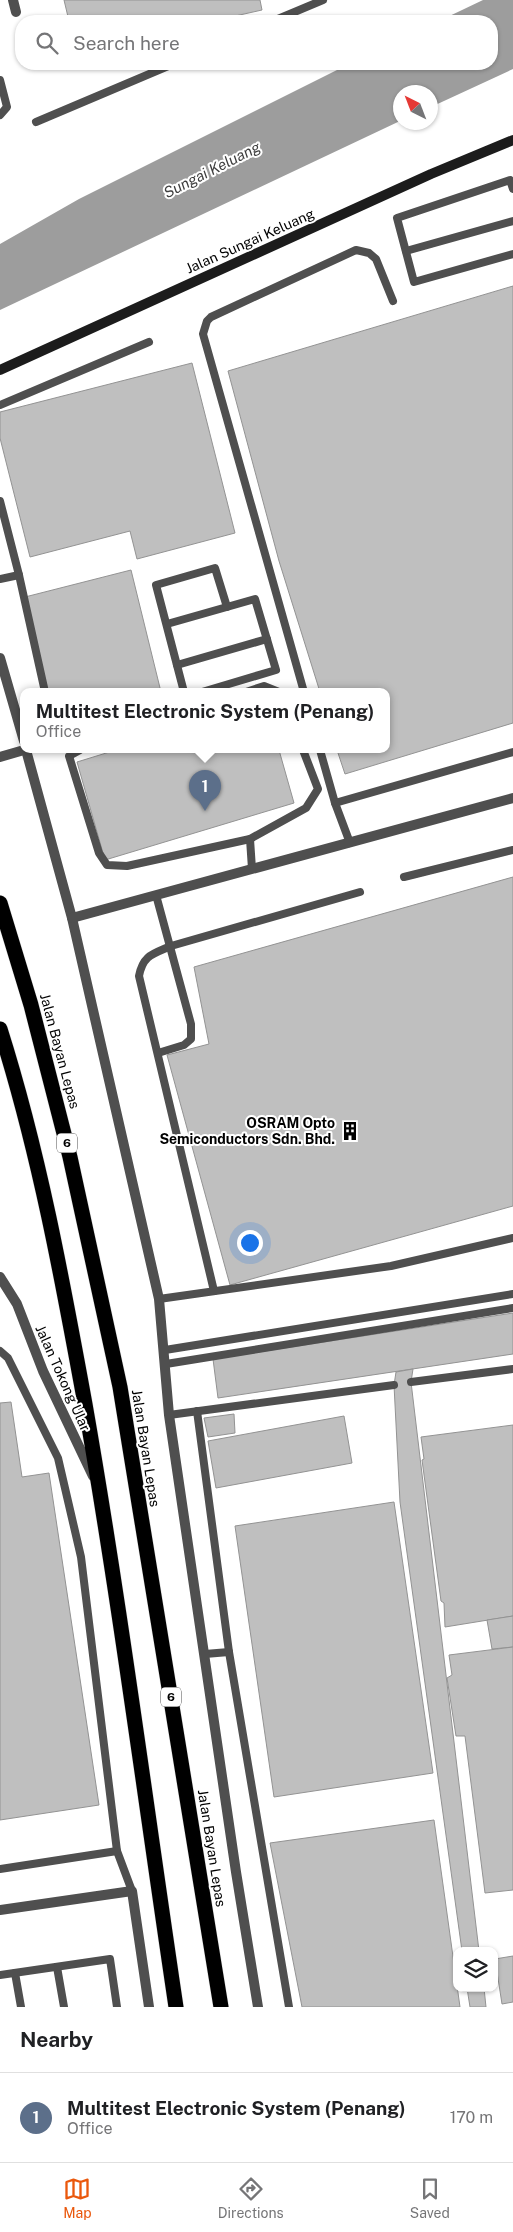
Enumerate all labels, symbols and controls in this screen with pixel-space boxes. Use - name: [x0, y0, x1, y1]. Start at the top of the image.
- search box: [15, 15, 498, 70]
- icon: search: [33, 29, 61, 57]
- text: Search here: [73, 32, 180, 54]
- north arrow: [393, 85, 438, 130]
- water label: Sungai Keluang: [161, 138, 263, 201]
- street label: Jalan Sungai Keluang: [183, 205, 317, 277]
- popup: [20, 688, 390, 753]
- text: Multitest Electronic System (Penang): [36, 700, 374, 722]
- text: Office: [36, 722, 81, 741]
- pin: 1: [189, 770, 221, 811]
- street label: Jalan Bayan Lepas: [37, 992, 83, 1110]
- place label: OSRAM Opto Semiconductors Sdn. Bhd.: [159, 1115, 335, 1147]
- building icon: OSRAM Opto Semiconductors Sdn. Bhd.: [339, 1120, 361, 1142]
- road number: 6: [57, 1134, 77, 1152]
- your location: [237, 1230, 263, 1256]
- street label: Jalan Tokong Ular: [32, 1322, 94, 1434]
- street label: Jalan Bayan Lepas: [129, 1388, 163, 1508]
- road number: 6: [161, 1688, 181, 1706]
- street label: Jalan Bayan Lepas: [195, 1788, 229, 1908]
- map controls: [453, 1947, 498, 1992]
- button: layers: [453, 1947, 498, 1992]
- text: Nearby: [20, 2027, 93, 2052]
- text: Multitest Electronic System (Penang): [67, 2097, 406, 2119]
- text: 1: [33, 2108, 39, 2127]
- text: 170 m: [450, 2108, 493, 2127]
- text: Office: [67, 2119, 113, 2138]
- tab: Map: [63, 2175, 92, 2221]
- tab: Directions: [218, 2175, 284, 2221]
- tab: Saved: [410, 2175, 450, 2221]

